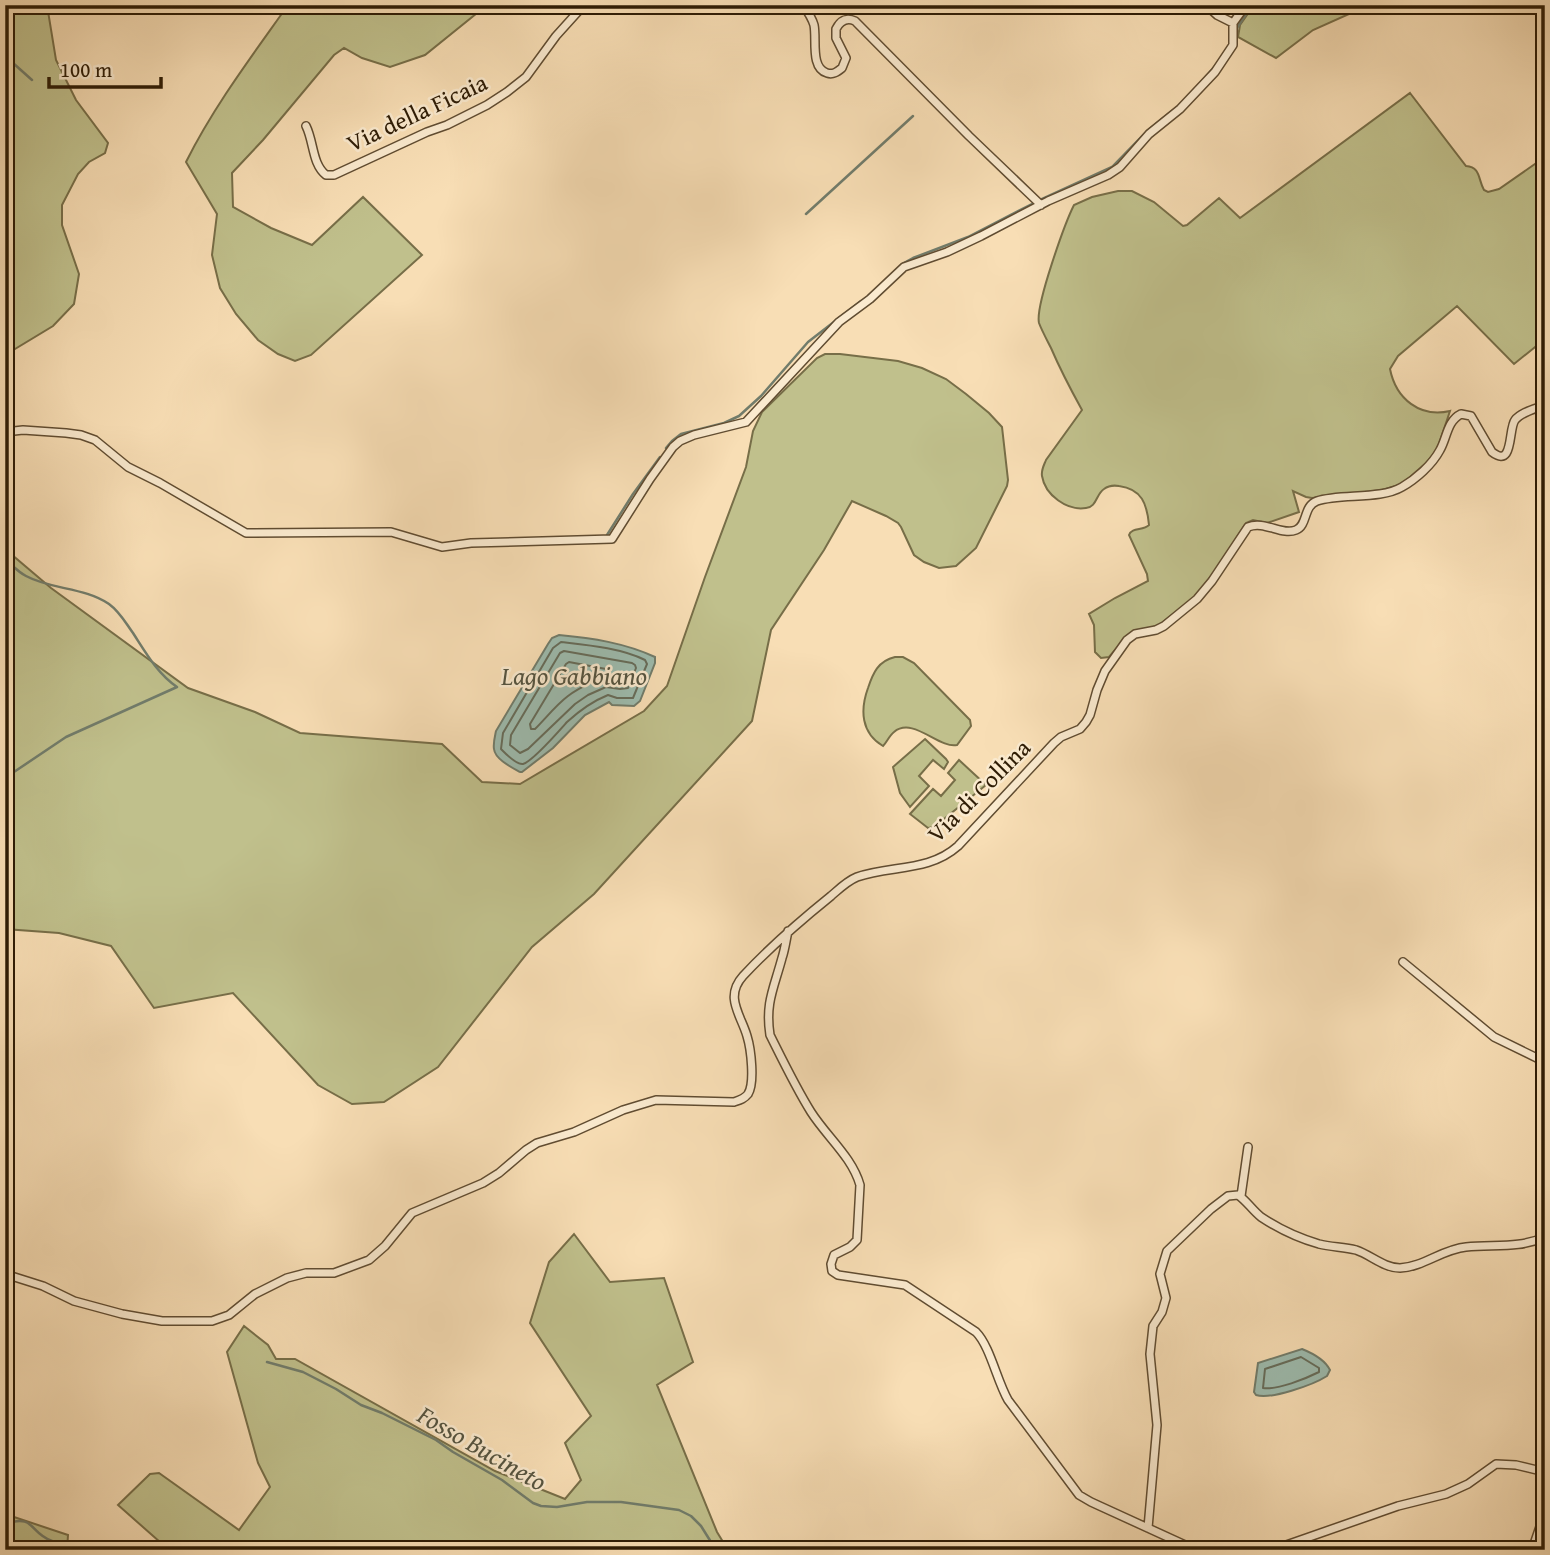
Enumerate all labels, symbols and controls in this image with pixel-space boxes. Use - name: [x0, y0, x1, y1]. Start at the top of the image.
- scale bar: [49, 46, 161, 90]
- text: 100 m: [60, 54, 112, 85]
- street label: Via della Ficaia: [341, 64, 494, 160]
- water label: Lago Gabbiano: [500, 656, 647, 695]
- street label: Via di Collina: [919, 730, 1039, 850]
- water label: Fosso Bucineto: [410, 1394, 554, 1500]

